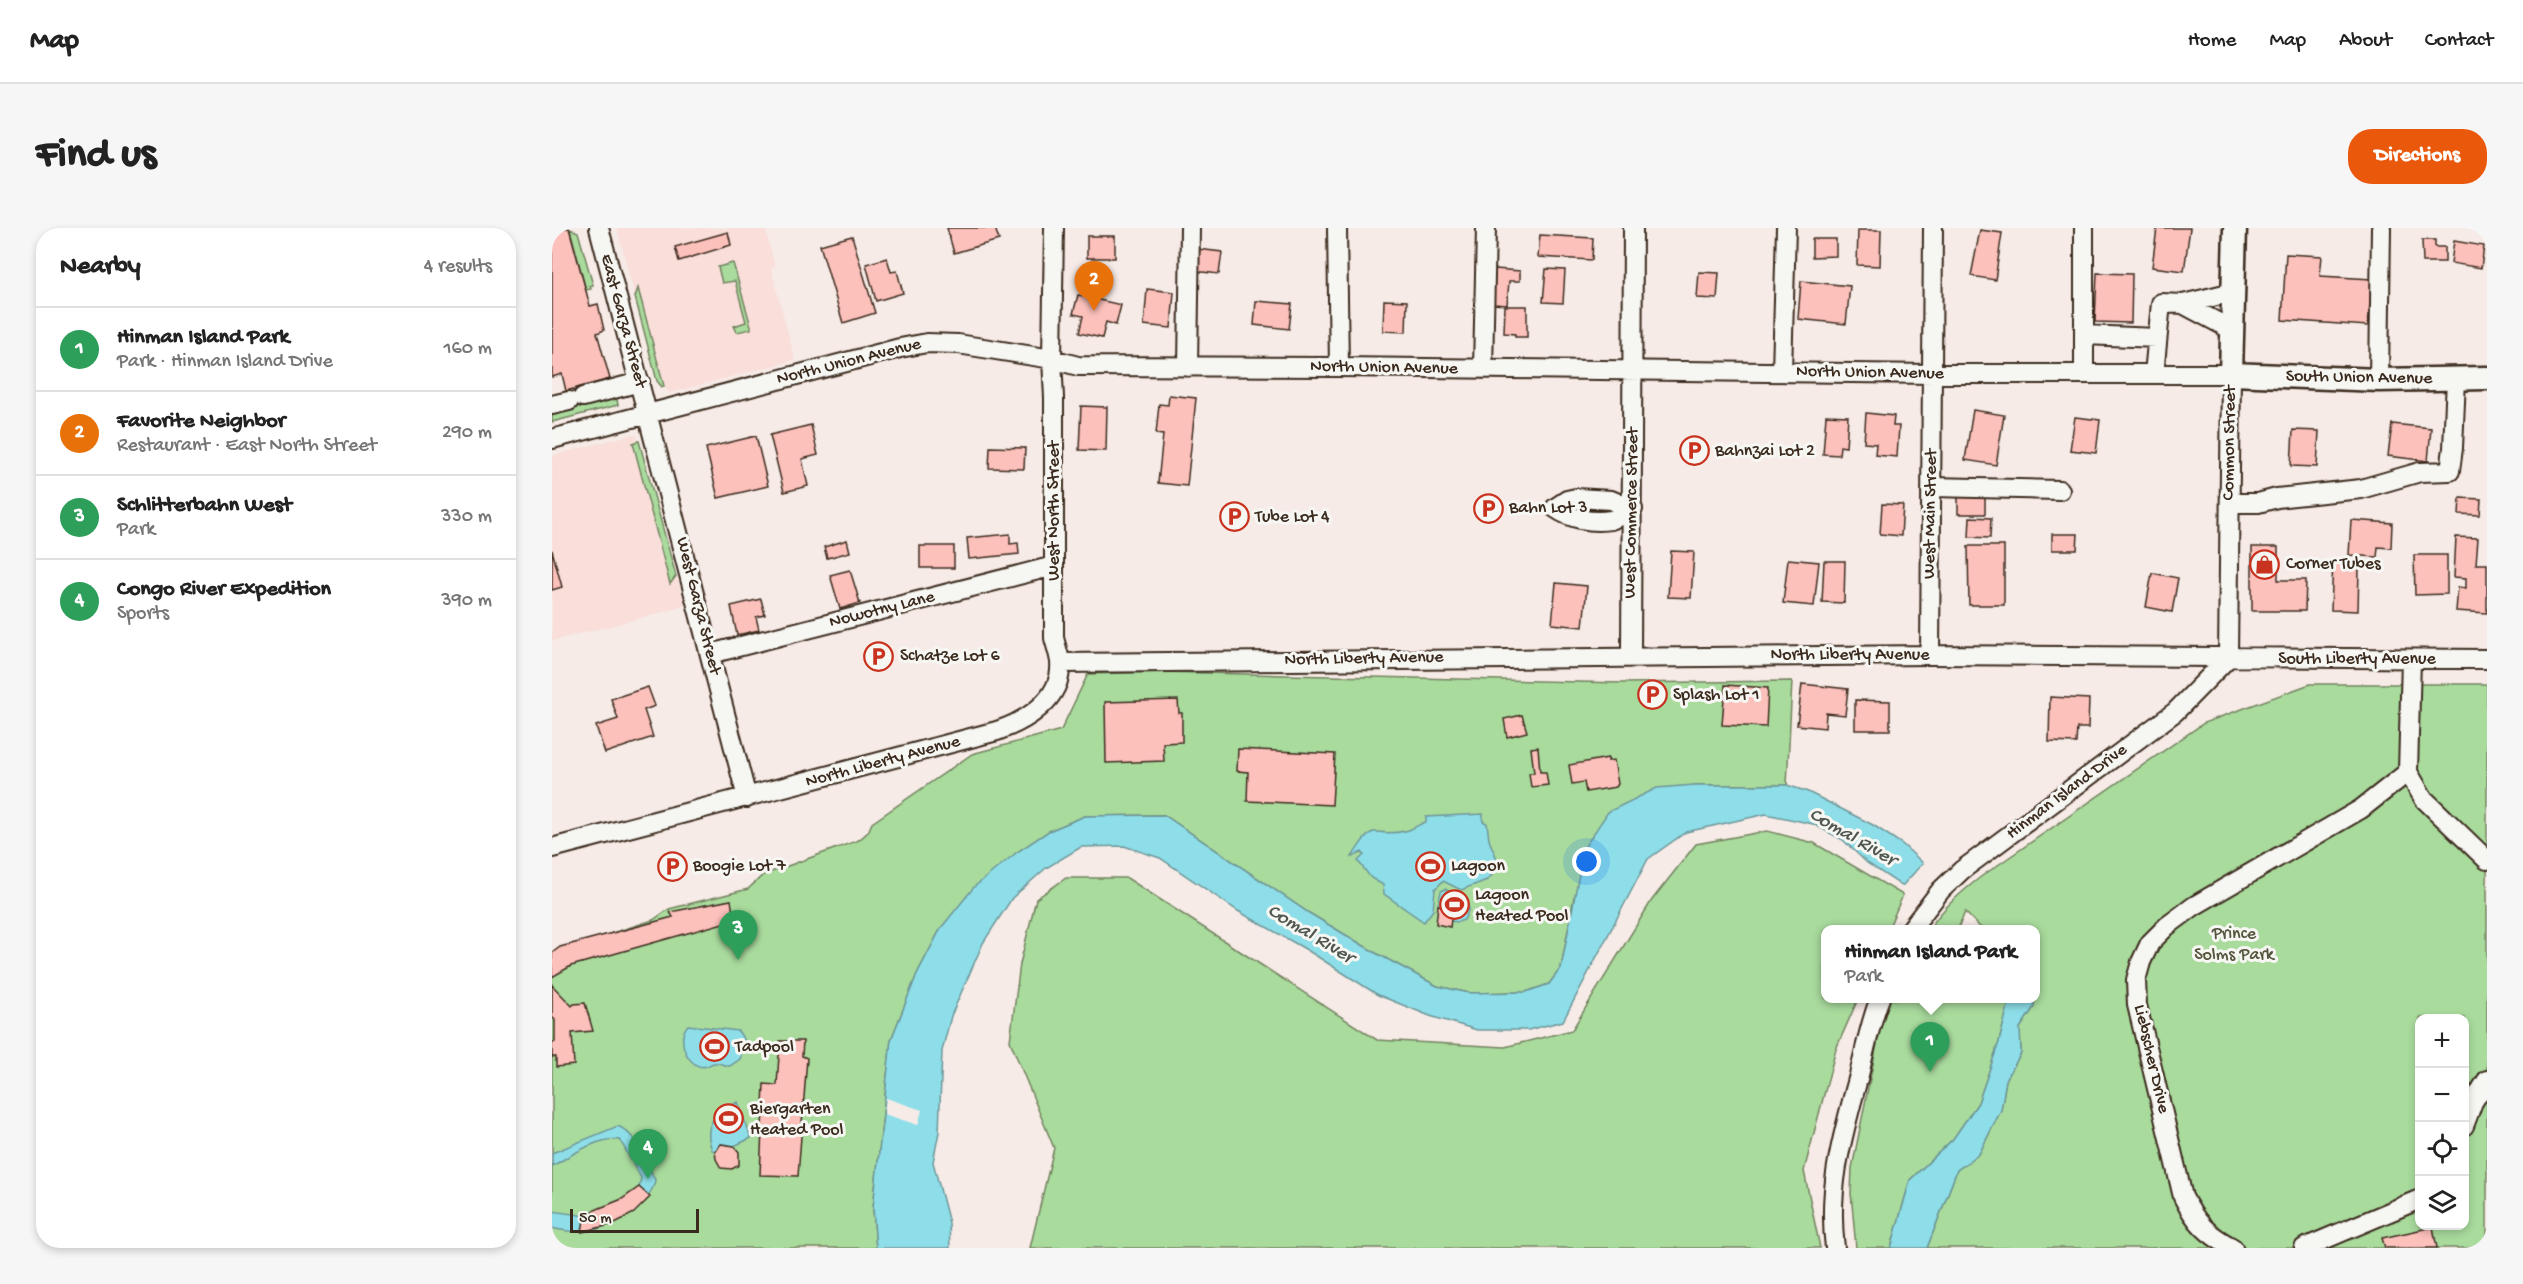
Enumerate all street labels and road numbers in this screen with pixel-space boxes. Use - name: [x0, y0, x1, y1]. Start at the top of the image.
- street label: East Garza Street: [595, 252, 651, 392]
- street label: North Union Avenue: [775, 334, 924, 390]
- street label: North Union Avenue: [1310, 356, 1459, 380]
- street label: North Union Avenue: [1796, 361, 1945, 385]
- street label: South Union Avenue: [2286, 366, 2433, 390]
- street label: Common Street: [2218, 384, 2242, 501]
- street label: West Commerce Street: [1620, 426, 1644, 599]
- street label: West North Street: [1044, 440, 1065, 581]
- street label: West Main Street: [1919, 447, 1943, 579]
- street label: West Garza Street: [671, 535, 726, 678]
- street label: Nowotny Lane: [827, 587, 938, 633]
- street label: North Liberty Avenue: [1770, 645, 1930, 666]
- street label: North Liberty Avenue: [1284, 647, 1444, 671]
- street label: South Liberty Avenue: [2278, 649, 2437, 670]
- street label: North Liberty Avenue: [803, 731, 963, 793]
- street label: Hinman Island Drive: [2002, 739, 2132, 844]
- street label: Liebscher Drive: [2128, 1003, 2174, 1116]

